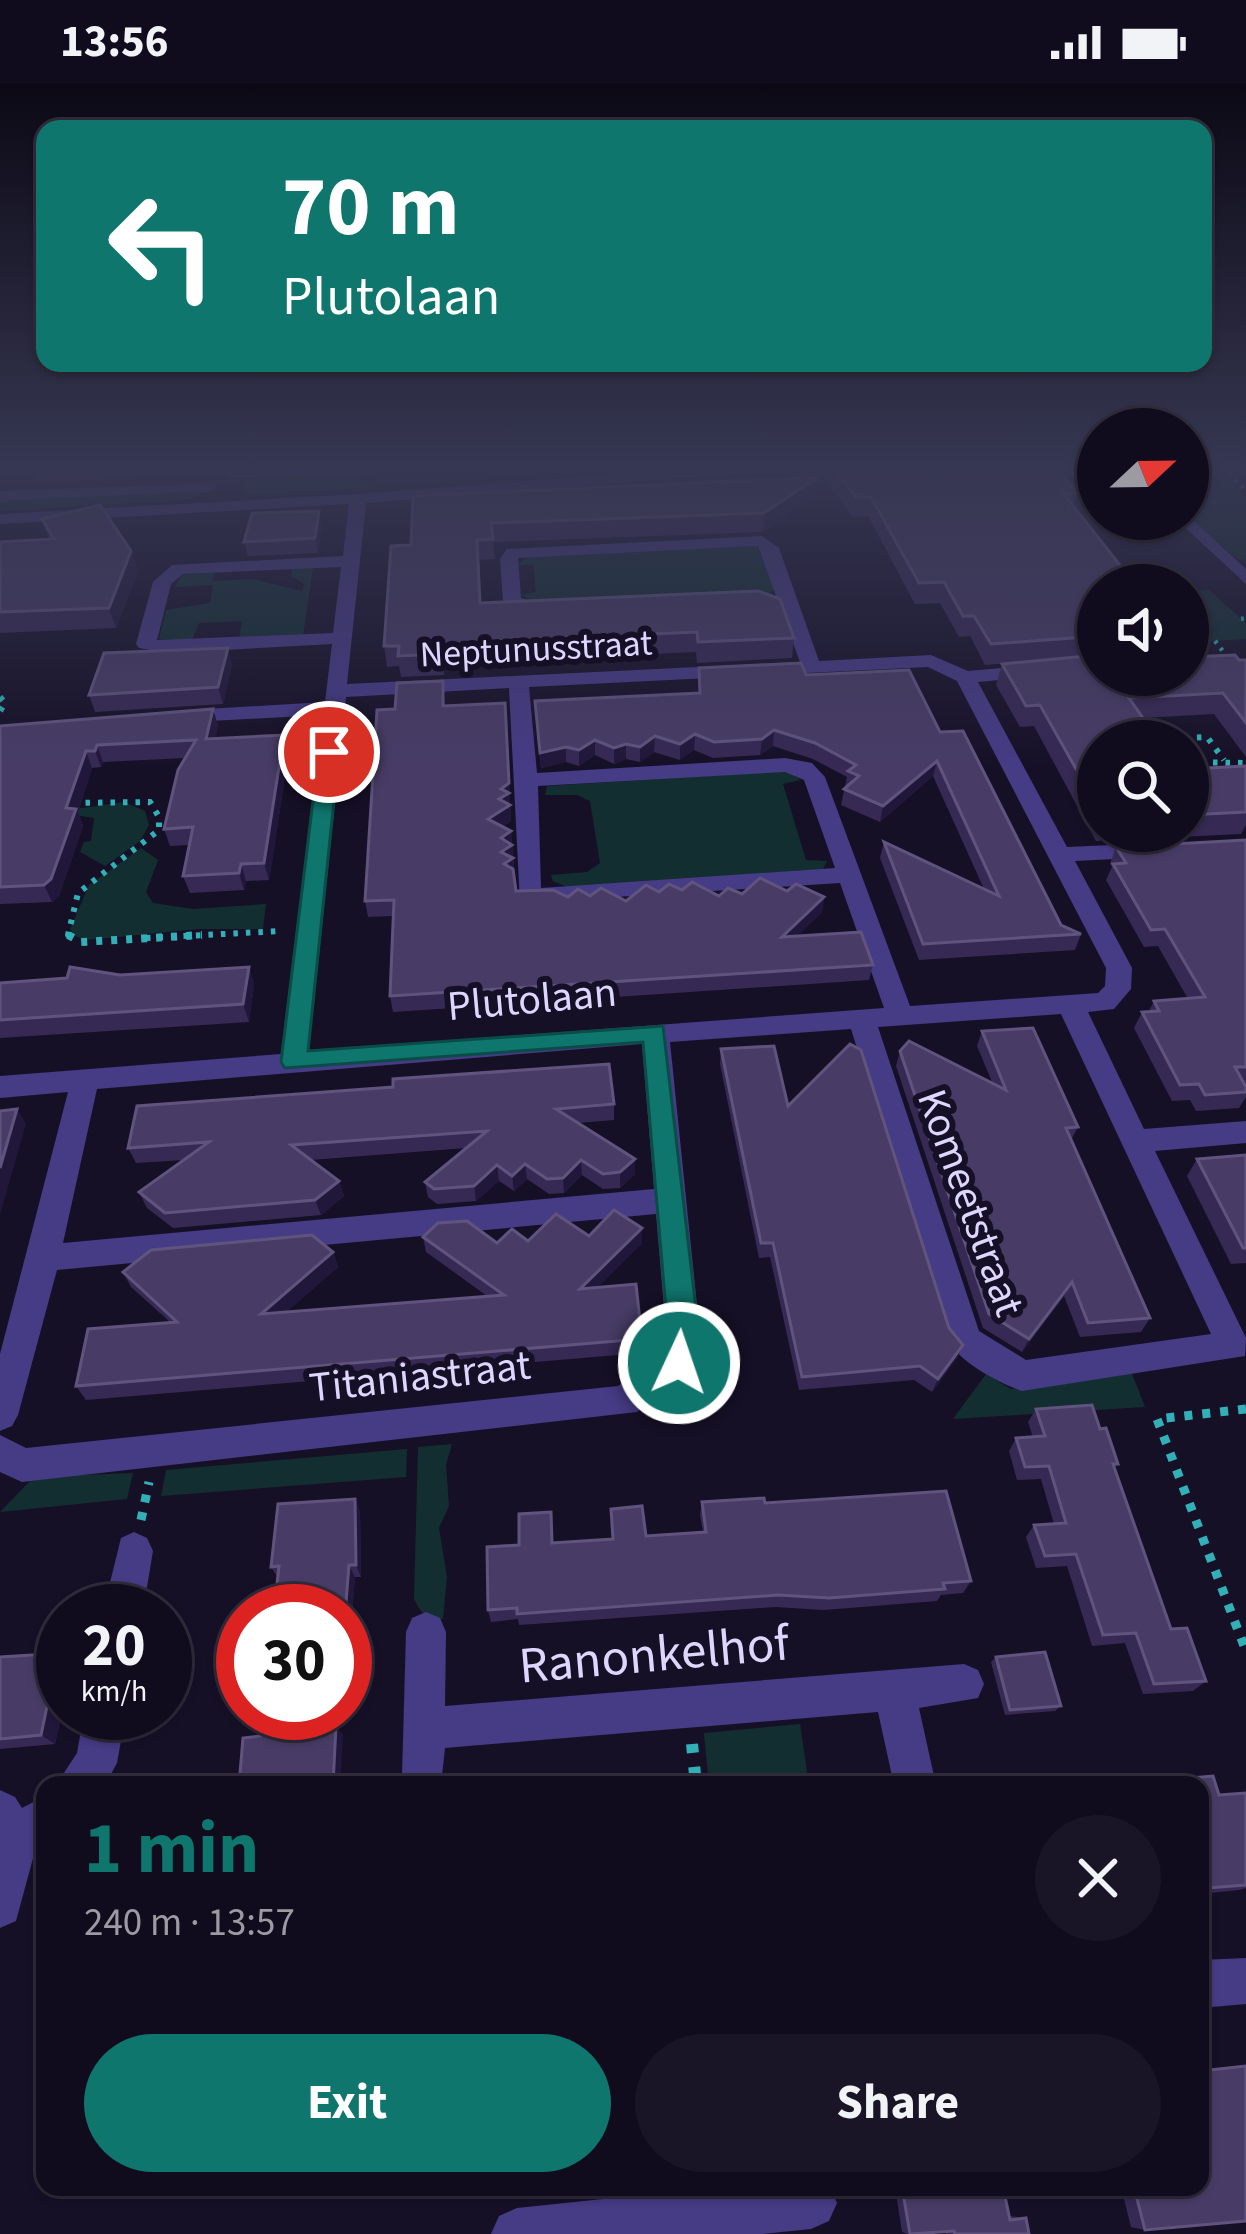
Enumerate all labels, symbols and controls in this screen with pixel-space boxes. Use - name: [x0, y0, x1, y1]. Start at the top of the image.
- text: 13:56: [60, 10, 169, 74]
- text: 70 m: [282, 148, 460, 268]
- icon: left: [84, 168, 240, 324]
- text: Plutolaan: [282, 259, 500, 336]
- north arrow: [1077, 408, 1209, 540]
- map controls: [1077, 408, 1209, 852]
- button: sound: [1077, 564, 1209, 696]
- street label: Neptunusstraat: [418, 617, 654, 681]
- pin: [278, 701, 380, 803]
- icon: arrive: [296, 719, 362, 785]
- button: search: [1077, 720, 1209, 852]
- street label: Plutolaan: [445, 963, 619, 1037]
- street label: Komeetstraat: [901, 1081, 1039, 1325]
- position arrow: [616, 1300, 742, 1426]
- street label: Titaniastraat: [306, 1336, 534, 1418]
- speed limit sign: 30: [216, 1584, 372, 1740]
- text: 20: [82, 1604, 146, 1689]
- street label: Ranonkelhof: [516, 1607, 794, 1703]
- text: km/h: [81, 1670, 147, 1713]
- text: 1 min: [84, 1798, 259, 1901]
- button: close: [1035, 1815, 1161, 1941]
- text: 240 m · 13:57: [84, 1895, 295, 1951]
- button: Exit: [84, 2034, 611, 2172]
- button: Share: [635, 2034, 1161, 2172]

